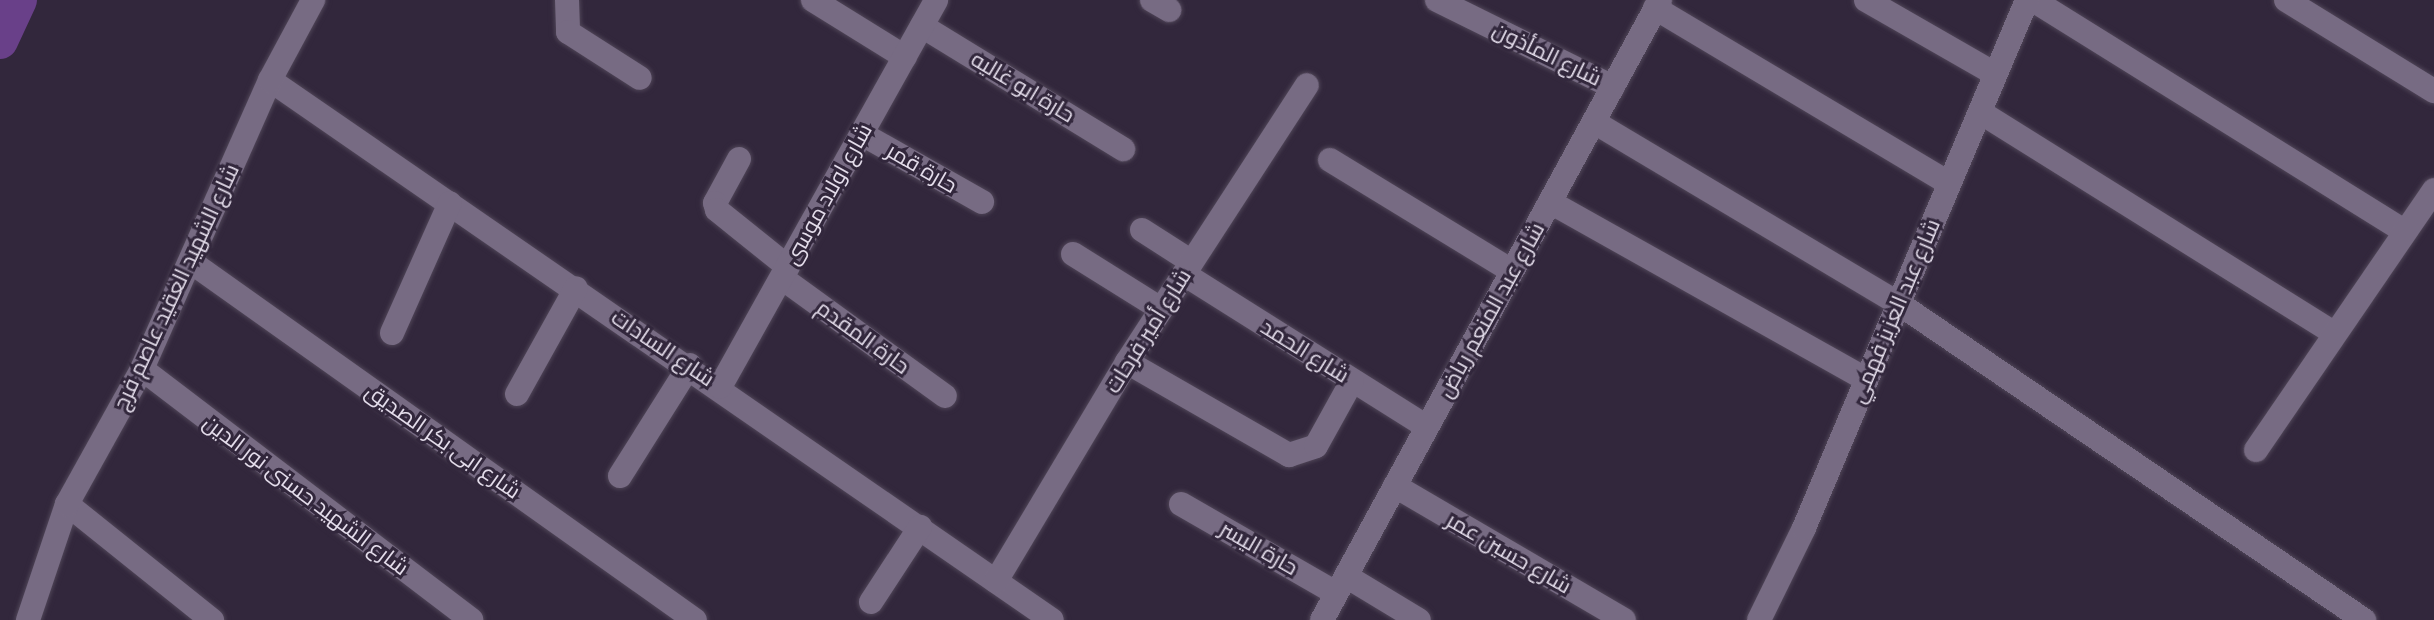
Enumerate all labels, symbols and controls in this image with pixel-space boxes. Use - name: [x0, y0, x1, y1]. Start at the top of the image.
- street label: شارع المأذون: [1488, 16, 1606, 92]
- street label: حارة ابو غاليه: [966, 46, 1080, 128]
- street label: شارع اولاد موسى: [778, 119, 878, 269]
- street label: حارة قمر: [882, 137, 962, 199]
- street label: شارع الشهيد العقيد عاصم فرج: [107, 160, 245, 414]
- street label: شارع عبد العزيز فهمي: [1844, 215, 1946, 407]
- street label: شارع عبد المنعم رياض: [1432, 218, 1550, 402]
- street label: شارع أمير فرحات: [1099, 264, 1197, 398]
- street label: حارة المقدم: [811, 294, 915, 380]
- street label: شارع السادات: [606, 304, 720, 392]
- street label: شارع الحمد: [1256, 313, 1354, 389]
- street label: شارع ابى بكر الصديق: [360, 378, 526, 504]
- street label: شارع الشهيد حسنى نور الدين: [198, 409, 414, 581]
- street label: شارع حسين عمر: [1442, 507, 1576, 599]
- street label: حارة اليسر: [1215, 515, 1303, 581]

